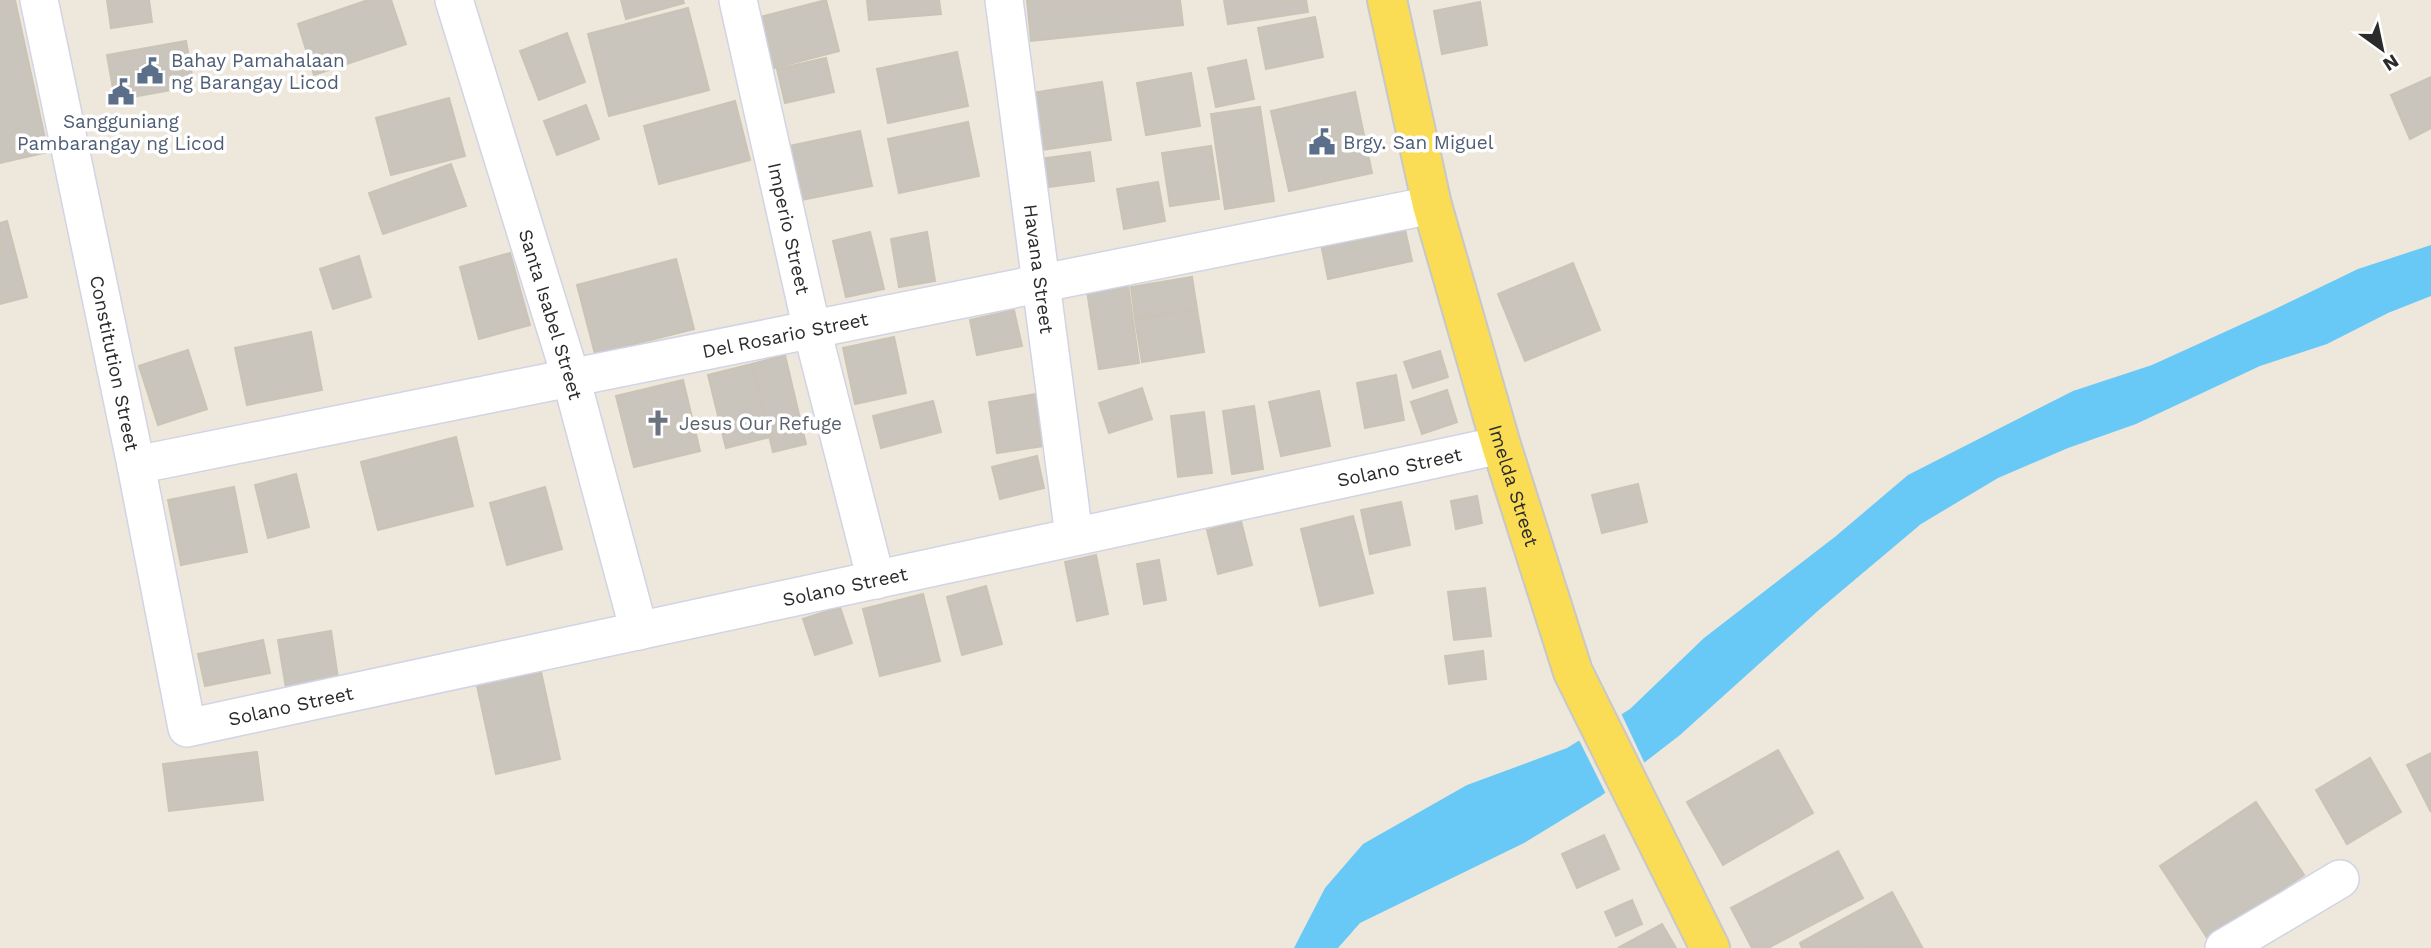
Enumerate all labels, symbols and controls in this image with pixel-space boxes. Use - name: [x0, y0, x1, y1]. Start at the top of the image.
- north arrow: [2347, 14, 2417, 84]
- place label: Bahay Pamahalaan ng Barangay Licod: [171, 49, 345, 94]
- text: N: [2379, 49, 2403, 76]
- public building icon: Bahay Pamahalaan ng Barangay Licod: [135, 56, 165, 86]
- public building icon: Sangguniang Pambarangay ng Licod: [106, 77, 136, 107]
- place label: Sangguniang Pambarangay ng Licod: [17, 110, 225, 155]
- public building icon: Brgy. San Miguel: [1307, 127, 1337, 157]
- place label: Brgy. San Miguel: [1343, 131, 1494, 154]
- street label: Imperio Street: [763, 160, 815, 297]
- street label: Havana Street: [1019, 203, 1058, 335]
- street label: Santa Isabel Street: [514, 226, 587, 402]
- street label: Constitution Street: [85, 273, 144, 453]
- street label: Del Rosario Street: [700, 307, 870, 363]
- church icon: Jesus Our Refuge: [643, 408, 673, 438]
- place label: Jesus Our Refuge: [679, 412, 842, 435]
- street label: Imelda Street: [1484, 422, 1543, 549]
- street label: Solano Street: [1335, 443, 1464, 492]
- street label: Solano Street: [781, 562, 910, 611]
- street label: Solano Street: [226, 682, 355, 731]

